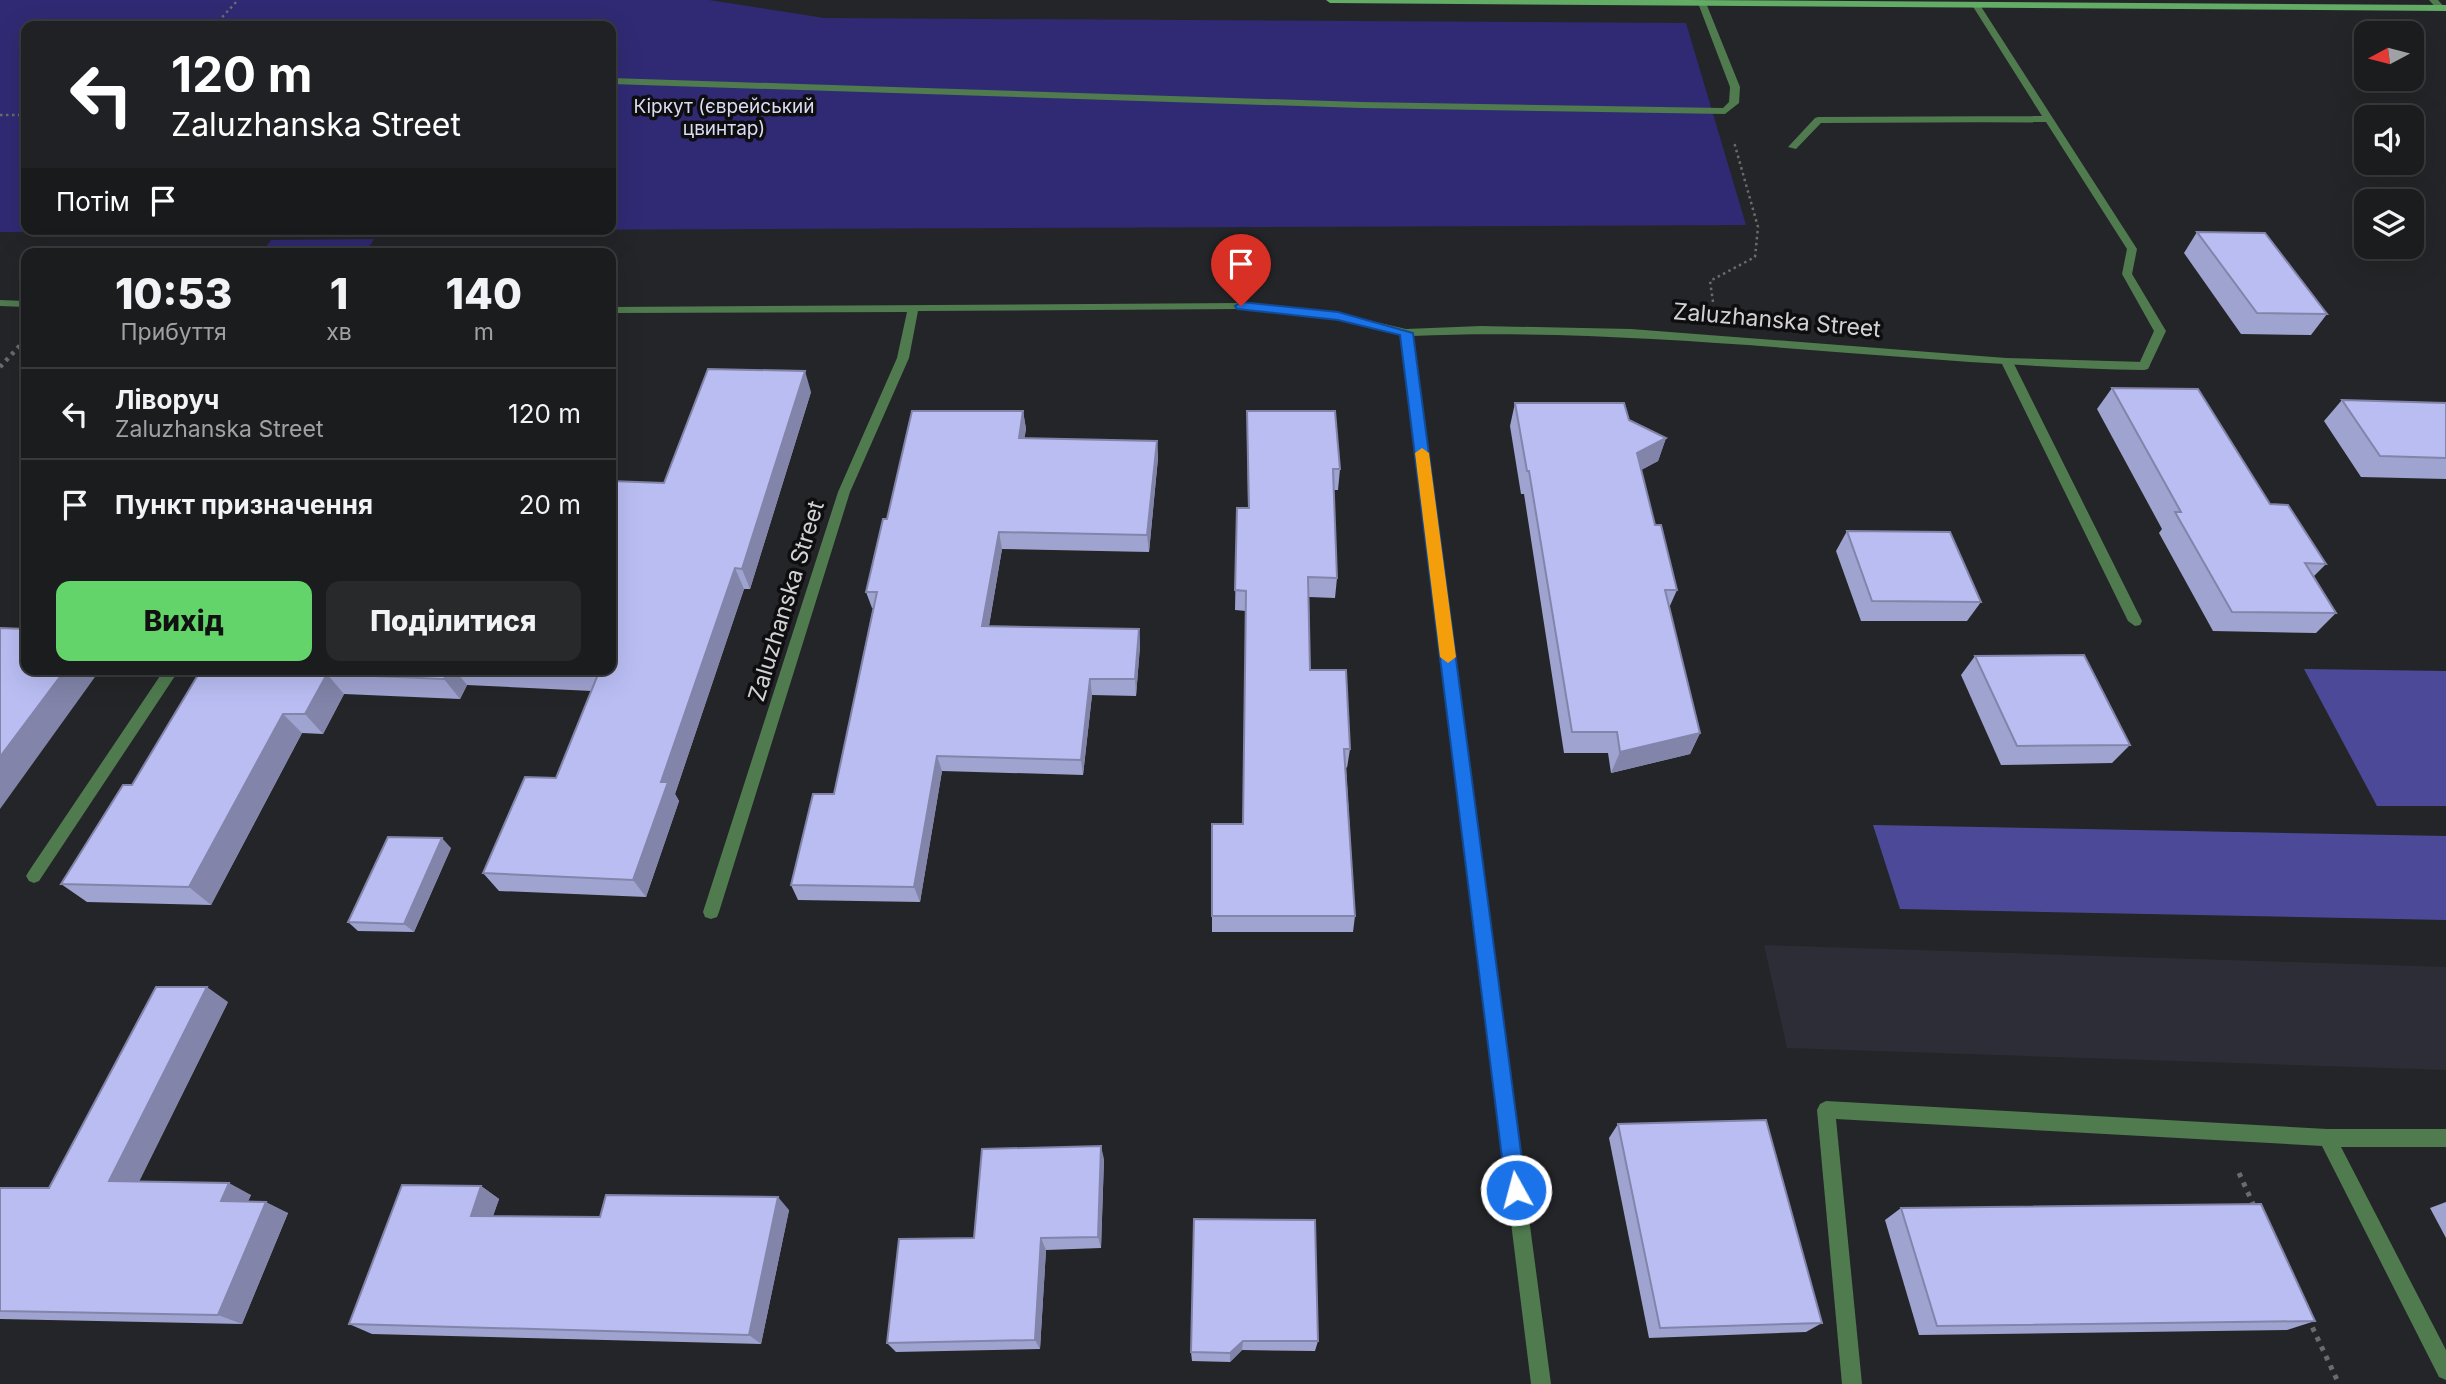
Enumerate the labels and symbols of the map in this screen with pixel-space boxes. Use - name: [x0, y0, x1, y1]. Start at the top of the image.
- north arrow: [2354, 21, 2424, 91]
- park label: Кіркут (єврейський цвинтар): [633, 95, 815, 140]
- pin: [1211, 234, 1271, 306]
- street label: Zaluzhanska Street: [1672, 297, 1882, 343]
- street label: Zaluzhanska Street: [742, 497, 830, 705]
- position arrow: [1479, 1153, 1553, 1227]

